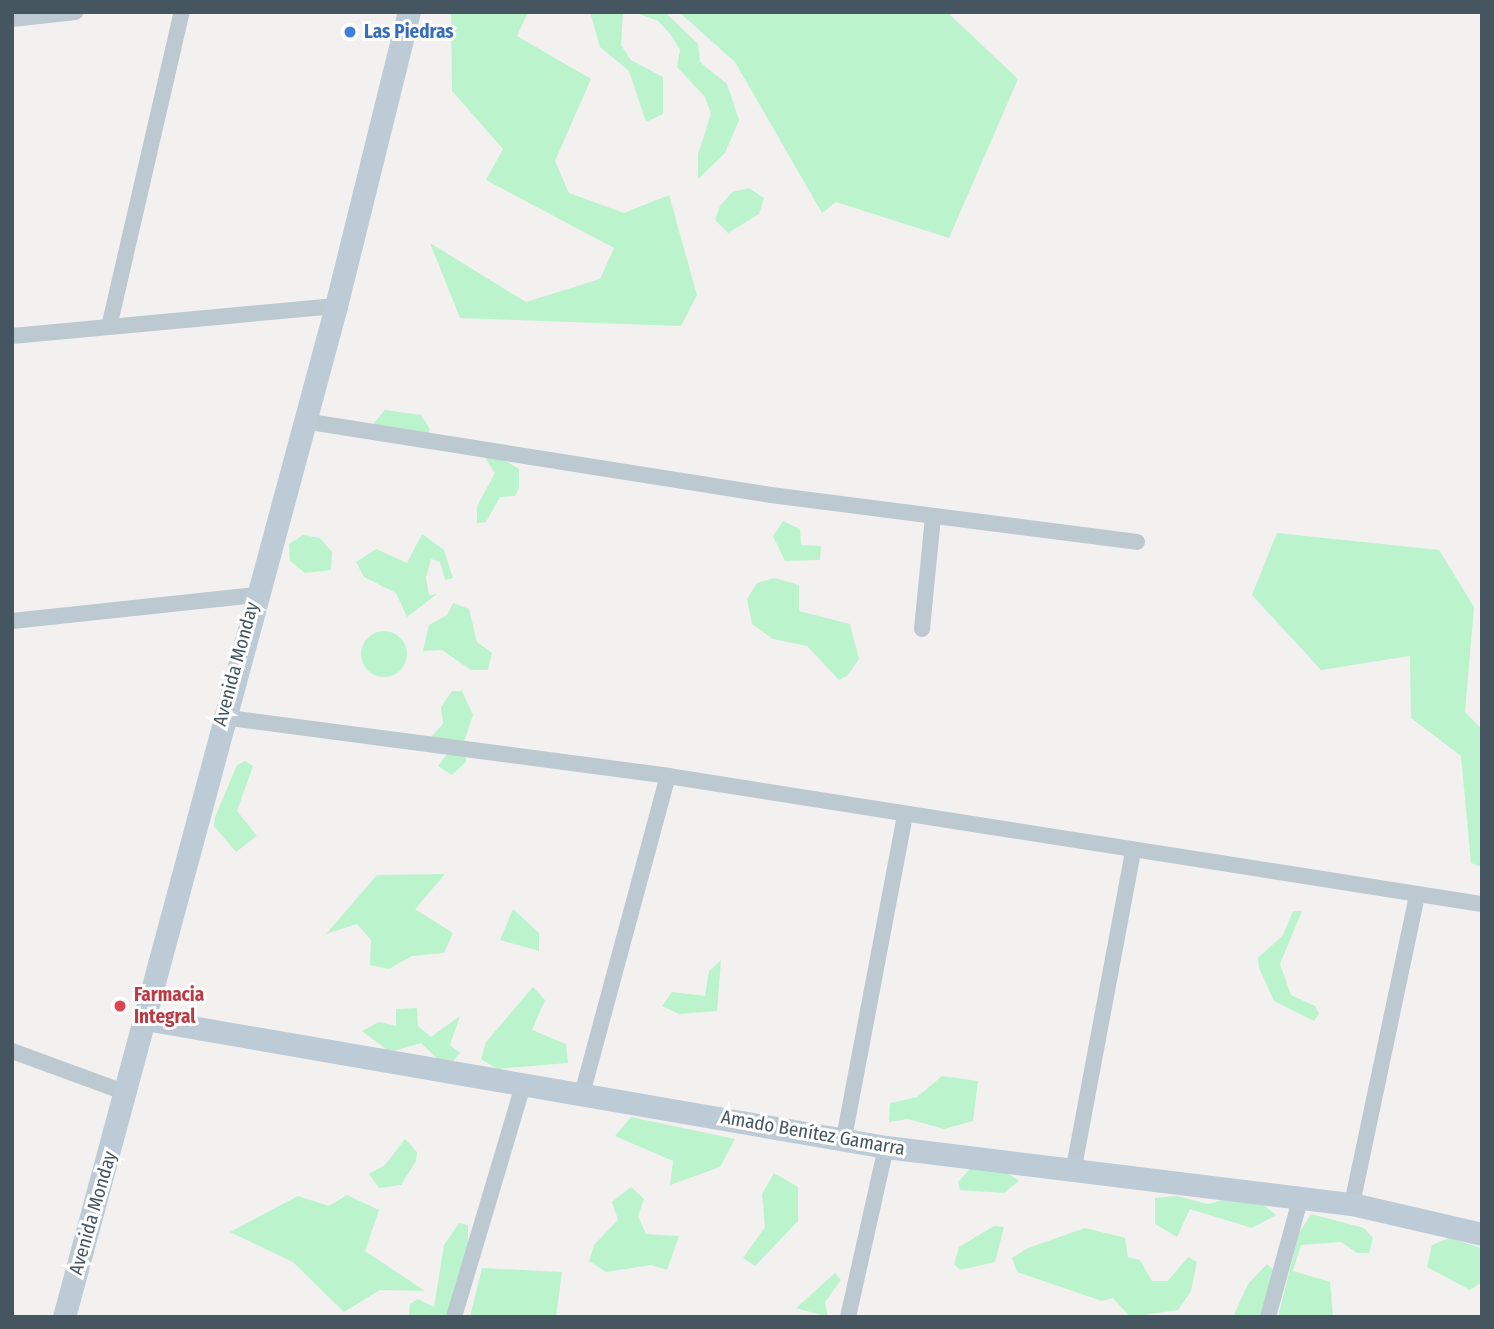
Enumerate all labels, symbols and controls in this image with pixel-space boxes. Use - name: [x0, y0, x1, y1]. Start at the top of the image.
- place label: Las Piedras: [364, 21, 454, 43]
- marker: Las Piedras: [342, 24, 358, 40]
- street label: Avenida Monday: [208, 599, 264, 729]
- place label: Farmacia Integral: [134, 984, 204, 1028]
- marker: Farmacia Integral: [112, 998, 128, 1014]
- street label: Amado Benítez Gamarra: [719, 1106, 907, 1160]
- street label: Avenida Monday: [64, 1148, 122, 1278]

